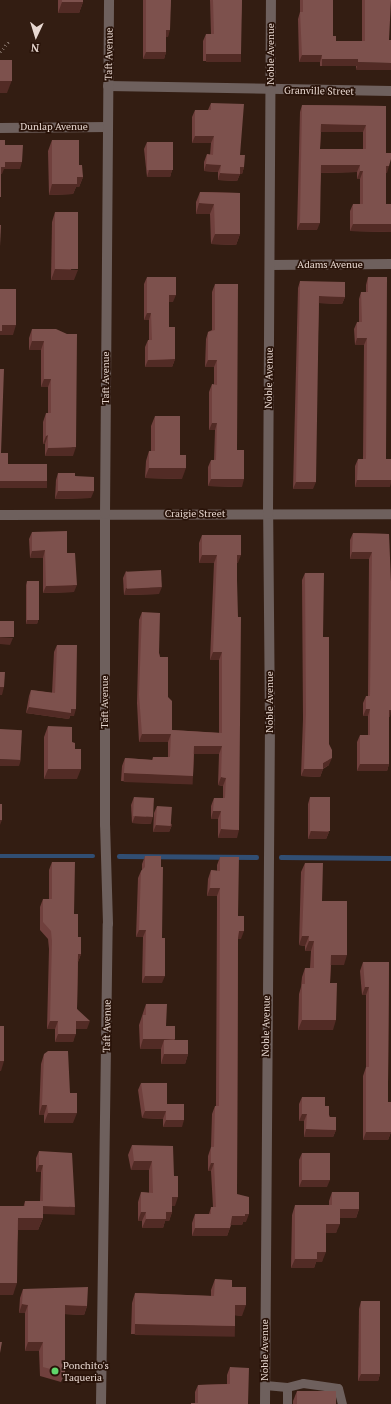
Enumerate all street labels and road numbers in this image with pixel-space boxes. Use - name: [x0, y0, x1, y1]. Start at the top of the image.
- street label: Noble Avenue: [265, 23, 277, 85]
- street label: Taft Avenue: [103, 27, 115, 81]
- street label: Granville Street: [284, 84, 354, 98]
- street label: Dunlap Avenue: [20, 121, 88, 133]
- street label: Adams Avenue: [297, 259, 363, 271]
- street label: Noble Avenue: [262, 347, 276, 409]
- street label: Taft Avenue: [100, 351, 112, 405]
- street label: Craigie Street: [165, 508, 225, 520]
- street label: Noble Avenue: [264, 671, 276, 733]
- street label: Taft Avenue: [99, 675, 111, 729]
- street label: Noble Avenue: [259, 995, 273, 1057]
- street label: Taft Avenue: [101, 999, 113, 1053]
- street label: Noble Avenue: [259, 1319, 271, 1381]

